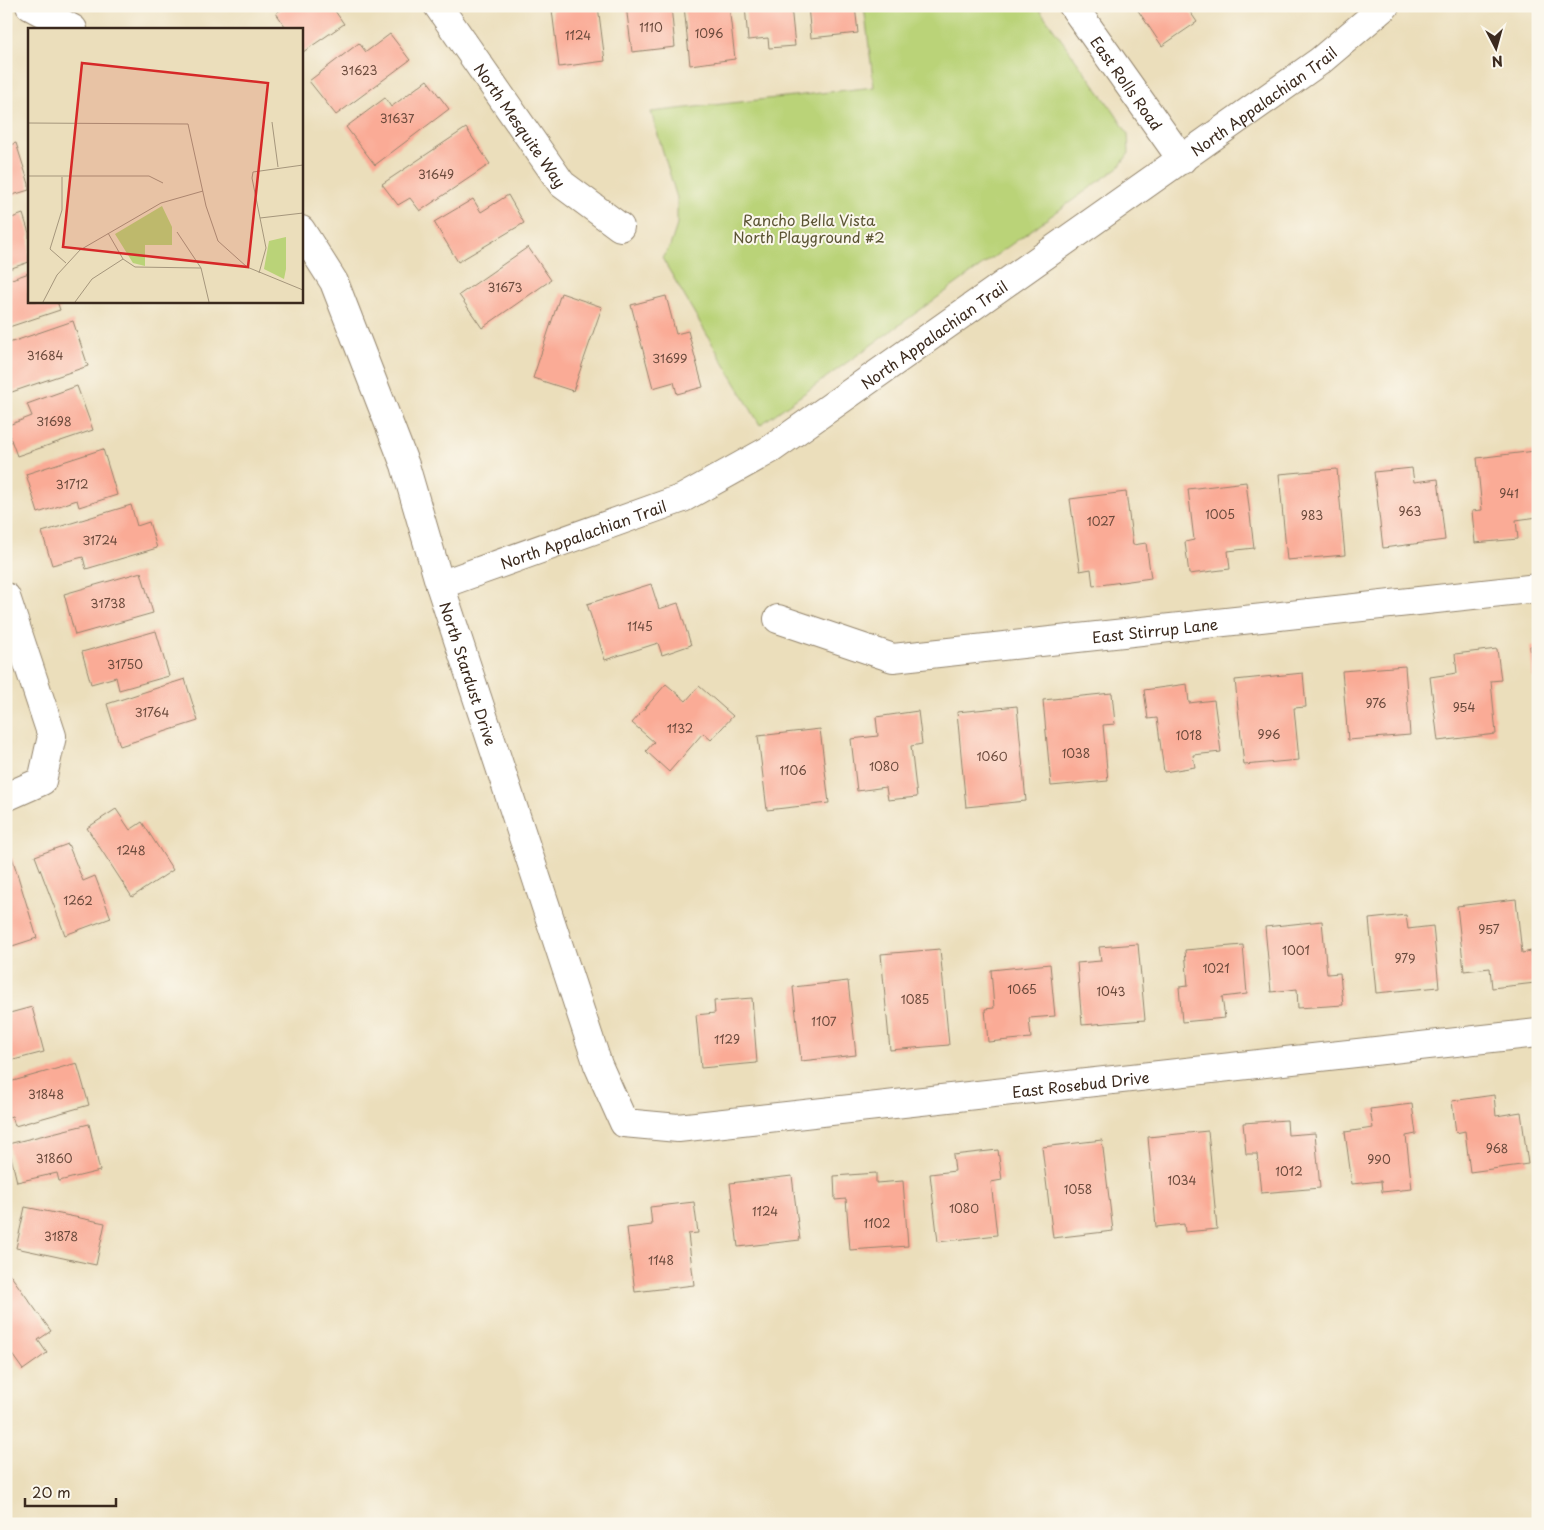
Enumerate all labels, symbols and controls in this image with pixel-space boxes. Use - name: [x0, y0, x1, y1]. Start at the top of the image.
- house number: 1110: [639, 18, 663, 36]
- north arrow: [1472, 22, 1522, 72]
- house number: 1096: [695, 24, 723, 42]
- house number: 1124: [565, 26, 591, 44]
- inset map: [28, 28, 302, 302]
- street label: East Rolls Road: [1086, 31, 1169, 135]
- street label: North Appalachian Trail: [1185, 40, 1342, 161]
- text: N: [1491, 50, 1504, 72]
- street label: North Mesquite Way: [469, 58, 572, 192]
- house number: 31623: [341, 61, 378, 79]
- house number: 31637: [380, 109, 415, 127]
- house number: 31649: [418, 165, 454, 183]
- park label: Rancho Bella Vista North Playground #2: [733, 208, 885, 248]
- street label: North Appalachian Trail: [856, 274, 1012, 394]
- house number: 31673: [488, 278, 522, 296]
- house number: 31684: [26, 346, 64, 364]
- house number: 31699: [652, 349, 688, 367]
- house number: 31698: [36, 412, 72, 430]
- house number: 31712: [55, 475, 89, 493]
- house number: 941: [1499, 484, 1519, 502]
- street label: North Appalachian Trail: [497, 493, 669, 574]
- house number: 963: [1399, 502, 1422, 520]
- house number: 1005: [1205, 505, 1235, 523]
- house number: 983: [1301, 506, 1323, 524]
- house number: 1027: [1087, 512, 1115, 530]
- house number: 31724: [82, 531, 118, 549]
- house number: 31738: [90, 594, 126, 612]
- street label: North Stardust Drive: [435, 599, 504, 748]
- street label: East Stirrup Lane: [1091, 611, 1219, 648]
- house number: 1145: [627, 617, 653, 635]
- house number: 31750: [107, 655, 143, 673]
- house number: 976: [1365, 694, 1387, 712]
- house number: 954: [1453, 698, 1475, 716]
- house number: 31764: [135, 703, 169, 721]
- house number: 1132: [667, 719, 693, 737]
- house number: 996: [1258, 725, 1280, 743]
- house number: 1018: [1176, 726, 1202, 744]
- house number: 1038: [1062, 744, 1090, 762]
- house number: 1060: [976, 747, 1008, 765]
- house number: 1080: [869, 757, 899, 775]
- house number: 1106: [779, 761, 807, 779]
- house number: 1248: [116, 841, 146, 859]
- house number: 1262: [63, 891, 93, 909]
- house number: 957: [1478, 920, 1500, 938]
- house number: 1001: [1282, 941, 1310, 959]
- house number: 979: [1395, 949, 1415, 967]
- house number: 1021: [1202, 959, 1230, 977]
- house number: 1065: [1007, 980, 1037, 998]
- house number: 1043: [1097, 982, 1125, 1000]
- house number: 1085: [901, 990, 929, 1008]
- house number: 1107: [811, 1012, 837, 1030]
- house number: 1129: [714, 1030, 740, 1048]
- street label: East Rosebud Drive: [1011, 1065, 1150, 1103]
- house number: 31848: [28, 1085, 64, 1103]
- house number: 968: [1486, 1139, 1508, 1157]
- house number: 31860: [35, 1149, 73, 1167]
- house number: 990: [1367, 1150, 1391, 1168]
- house number: 1012: [1275, 1162, 1303, 1180]
- house number: 1034: [1168, 1171, 1196, 1189]
- house number: 1058: [1064, 1180, 1092, 1198]
- house number: 1080: [949, 1199, 979, 1217]
- house number: 1124: [752, 1202, 778, 1220]
- house number: 1102: [864, 1214, 890, 1232]
- house number: 31878: [44, 1227, 78, 1245]
- house number: 1148: [648, 1251, 674, 1269]
- scale bar: [25, 1475, 116, 1507]
- text: 20 m: [32, 1480, 71, 1503]

